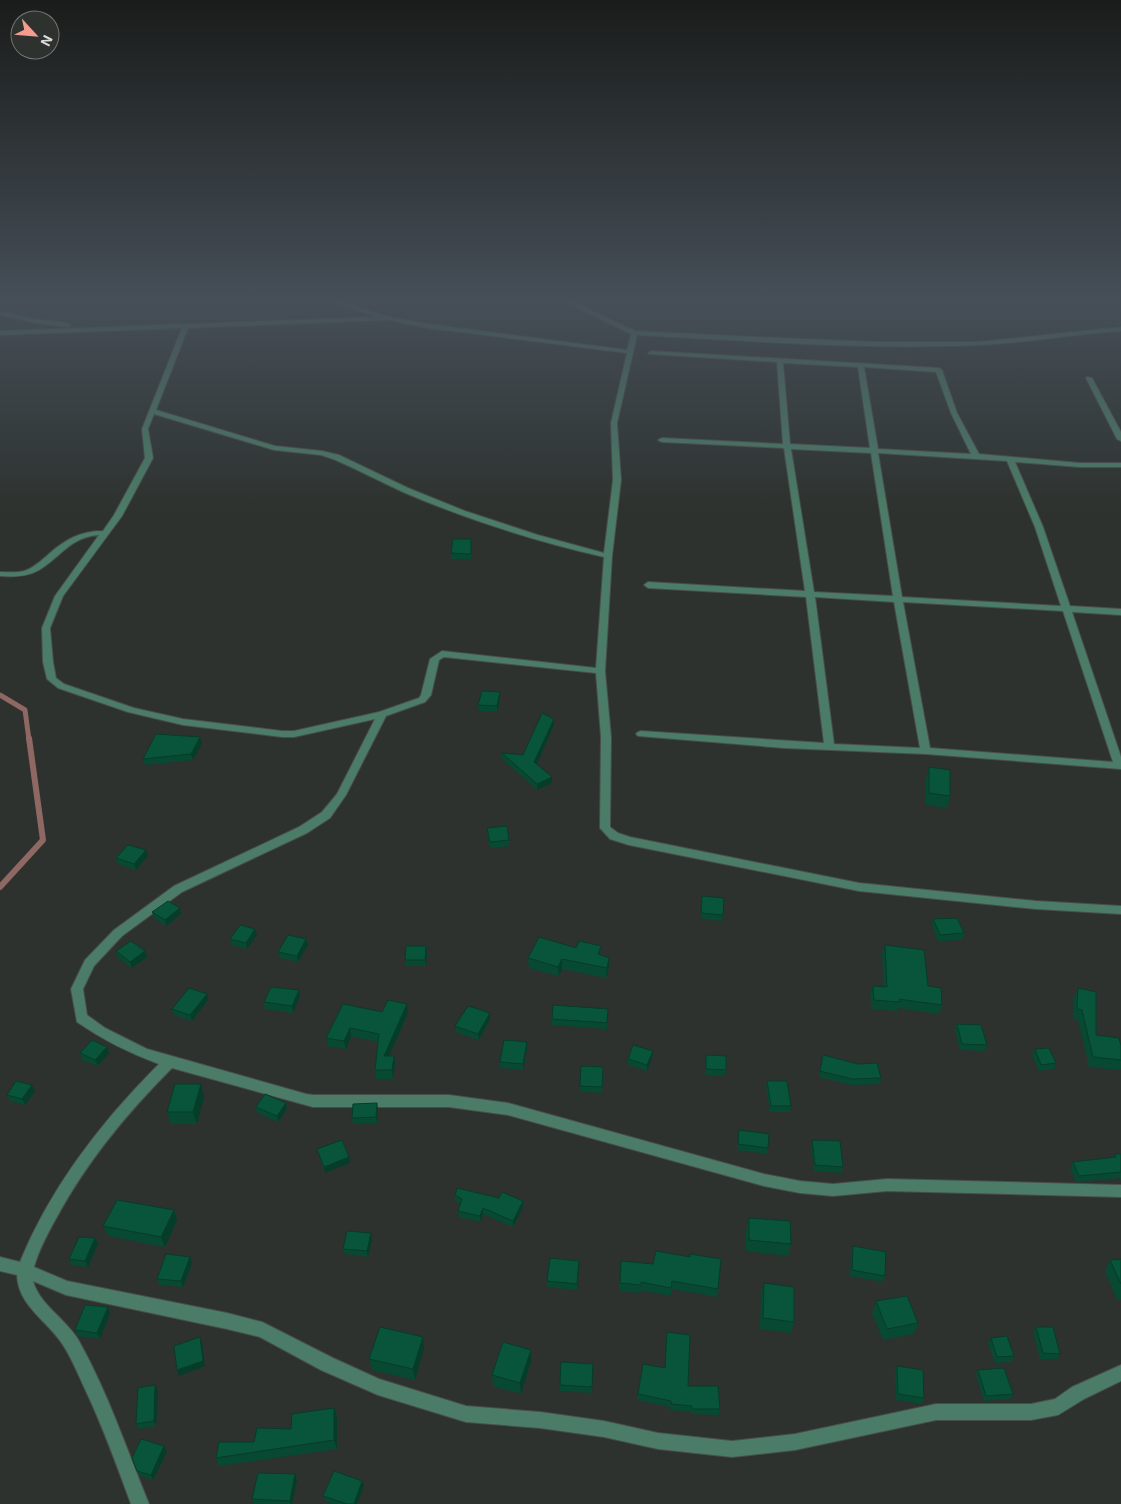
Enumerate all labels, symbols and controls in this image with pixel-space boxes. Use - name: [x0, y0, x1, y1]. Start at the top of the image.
- north arrow: [10, 10, 60, 60]
- text: N: [37, 33, 57, 49]

